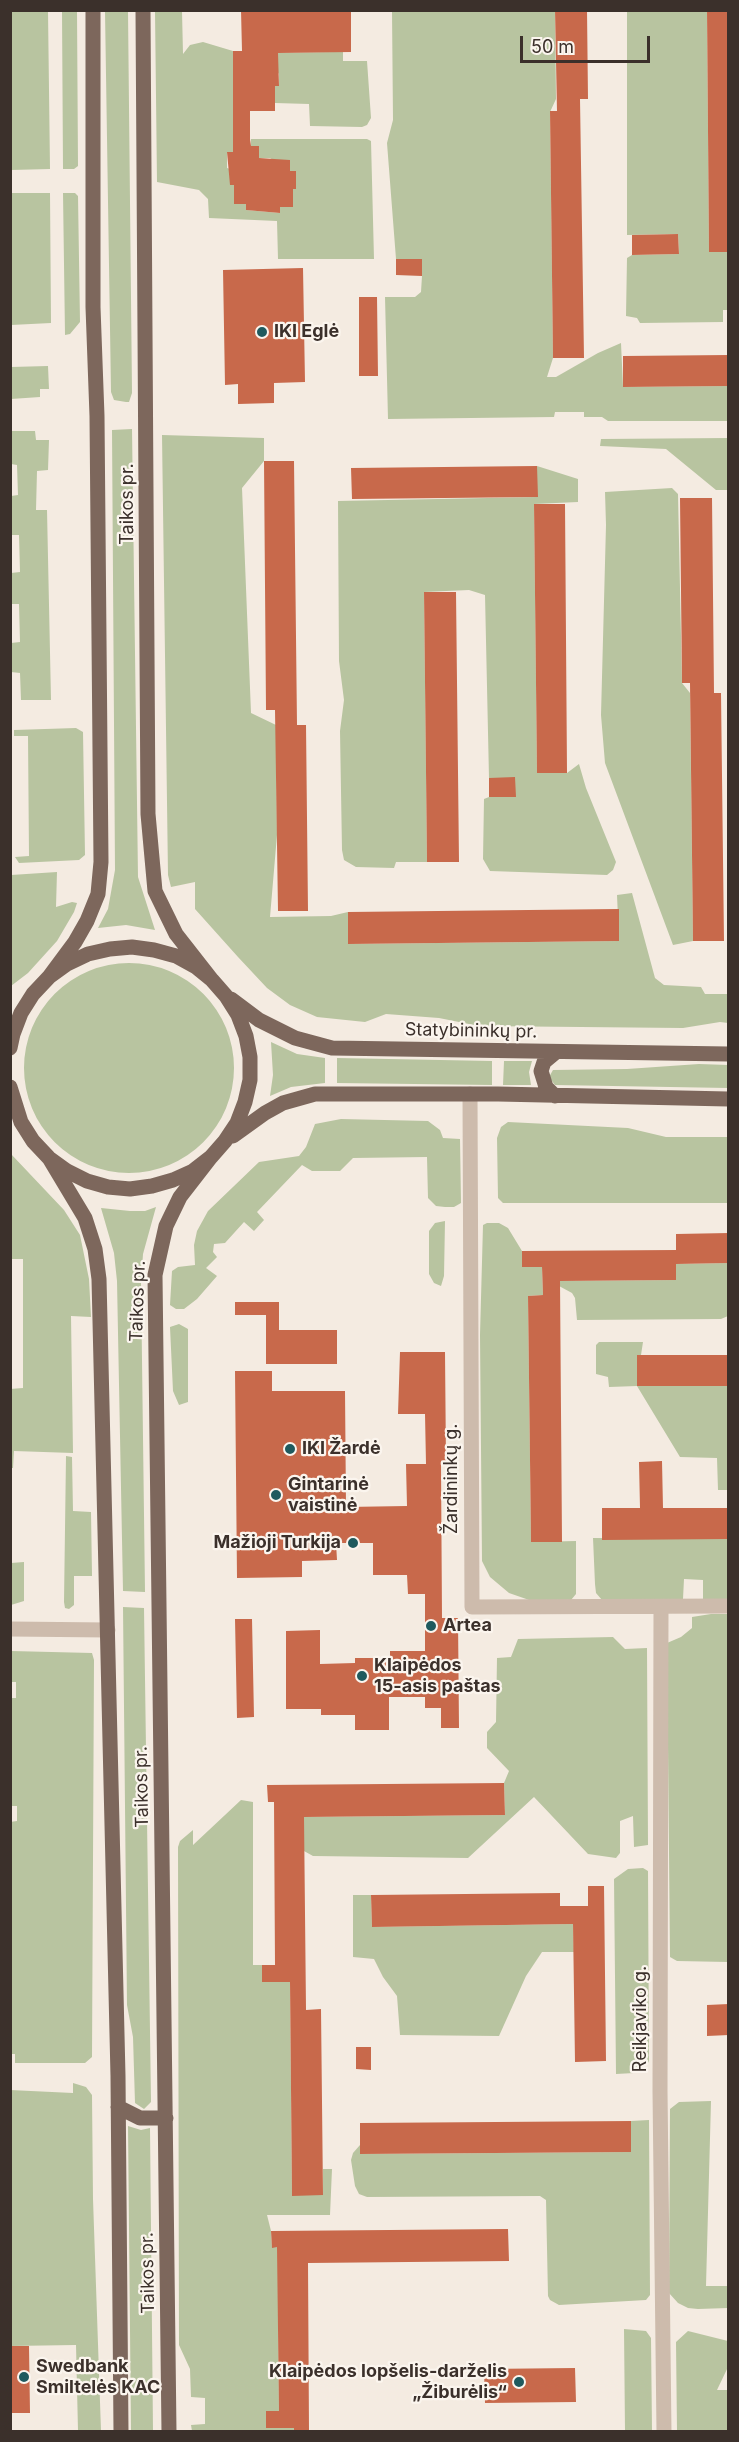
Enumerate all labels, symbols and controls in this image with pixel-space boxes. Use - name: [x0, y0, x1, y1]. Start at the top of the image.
- scale bar: [523, 24, 654, 62]
- text: 50 m: [531, 36, 574, 57]
- place label: IKI Eglė: [274, 321, 339, 343]
- marker: IKI Eglė: [255, 325, 269, 339]
- street label: Taikos pr.: [117, 463, 139, 545]
- street label: Statybininkų pr.: [405, 1019, 537, 1043]
- street label: Taikos pr.: [126, 1260, 150, 1342]
- street label: Žardininkų g.: [441, 1424, 463, 1534]
- place label: IKI Žardė: [302, 1438, 381, 1460]
- marker: IKI Žardė: [283, 1442, 297, 1456]
- place label: Gintarinė vaistinė: [288, 1474, 369, 1516]
- marker: Gintarinė vaistinė: [269, 1488, 283, 1502]
- place label: Mažioji Turkija: [213, 1532, 341, 1554]
- marker: Mažioji Turkija: [346, 1536, 360, 1550]
- place label: Artea: [443, 1615, 492, 1637]
- marker: Artea: [424, 1619, 438, 1633]
- place label: Klaipėdos 15-asis paštas: [374, 1655, 501, 1698]
- marker: Klaipėdos 15-asis paštas: [355, 1669, 369, 1683]
- street label: Taikos pr.: [130, 1746, 154, 1828]
- street label: Reikjaviko g.: [630, 1966, 652, 2072]
- street label: Taikos pr.: [136, 2232, 160, 2314]
- place label: Swedbank Smiltelės KAC: [36, 2356, 160, 2398]
- place label: Klaipėdos lopšelis-darželis „Žiburėlis“: [269, 2361, 507, 2404]
- marker: Swedbank Smiltelės KAC: [17, 2370, 31, 2384]
- marker: Klaipėdos lopšelis-darželis „Žiburėlis“: [512, 2375, 526, 2389]

